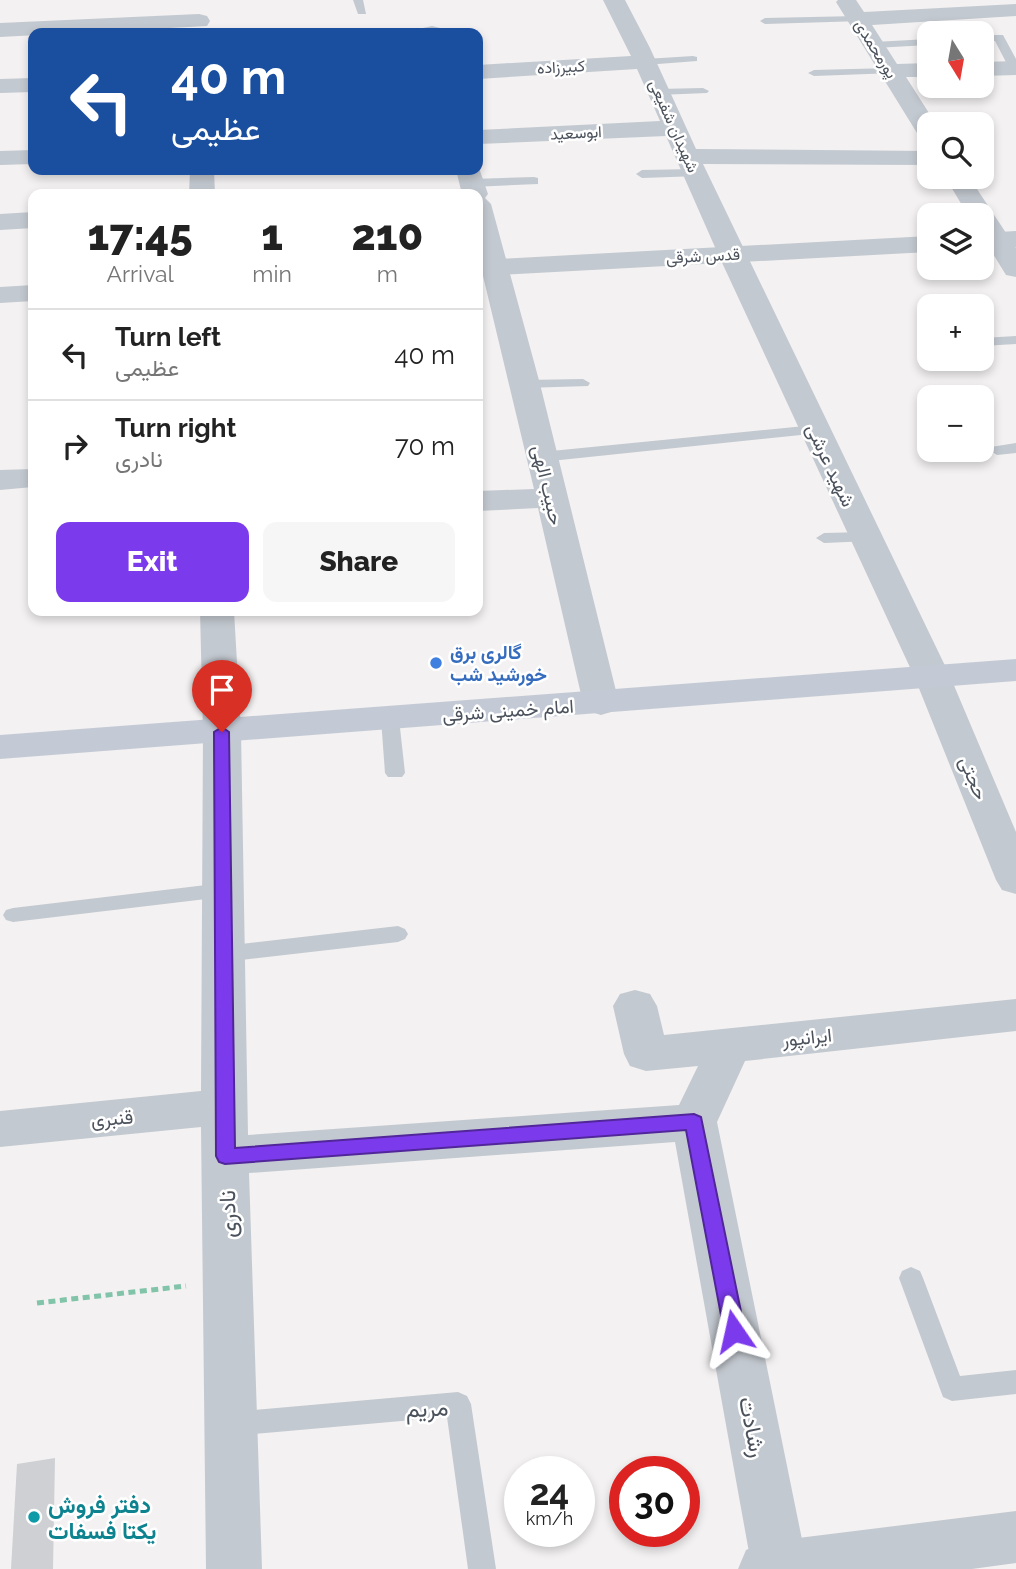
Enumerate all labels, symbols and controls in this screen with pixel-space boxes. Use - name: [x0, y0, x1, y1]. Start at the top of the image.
- street label: پورمحمدی: [849, 16, 902, 83]
- north arrow: [917, 21, 994, 98]
- map controls: [917, 21, 994, 462]
- text: 40 m: [171, 48, 286, 105]
- icon: left: [56, 56, 147, 147]
- street label: کبیرزاده: [536, 56, 586, 79]
- street label: شهیدان شفیعی: [644, 77, 703, 176]
- text: عظیمی: [171, 110, 260, 147]
- button: search: [917, 112, 994, 189]
- street label: ابوسعید: [550, 122, 602, 145]
- button: layers: [917, 203, 994, 280]
- text: 17:45: [88, 211, 193, 260]
- text: 1: [261, 211, 283, 260]
- text: 210: [351, 211, 423, 260]
- street label: قدس شرقی: [665, 245, 741, 268]
- text: Arrival: [106, 260, 174, 287]
- text: min: [252, 260, 292, 287]
- text: m: [377, 260, 398, 287]
- button: +: [917, 294, 994, 371]
- text: Turn left: [115, 322, 221, 352]
- icon: left: [56, 336, 94, 374]
- text: 40 m: [394, 340, 455, 370]
- text: عظیمی: [115, 354, 179, 381]
- button: −: [917, 385, 994, 462]
- text: Turn right: [115, 413, 236, 443]
- street label: شهید عرشی: [801, 420, 860, 511]
- icon: right: [56, 427, 94, 465]
- text: 70 m: [395, 431, 455, 461]
- street label: حبیب الهی: [527, 443, 568, 527]
- text: نادری: [115, 445, 163, 472]
- button: Exit: [56, 522, 249, 602]
- button: Share: [263, 522, 455, 602]
- place label: گالری برق خورشید شب: [450, 641, 547, 687]
- marker: گالری برق خورشید شب: [428, 655, 444, 671]
- pin: [192, 660, 252, 732]
- icon: arrive: [203, 671, 241, 709]
- street label: امام خمینی شرقی: [442, 694, 575, 728]
- street label: حجتی: [954, 753, 993, 803]
- street label: ایرانپور: [780, 1023, 833, 1054]
- street label: قنبری: [90, 1105, 134, 1132]
- street label: نادری: [213, 1190, 243, 1238]
- position arrow: [697, 1294, 771, 1368]
- street label: مریم: [405, 1393, 449, 1425]
- street label: رشادت: [732, 1394, 772, 1460]
- speed limit sign: 30: [609, 1456, 700, 1547]
- text: 24: [530, 1472, 569, 1513]
- place label: دفتر فروش یکتا فسفات: [48, 1491, 156, 1545]
- text: km/h: [526, 1508, 573, 1529]
- marker: دفتر فروش یکتا فسفات: [26, 1509, 42, 1525]

